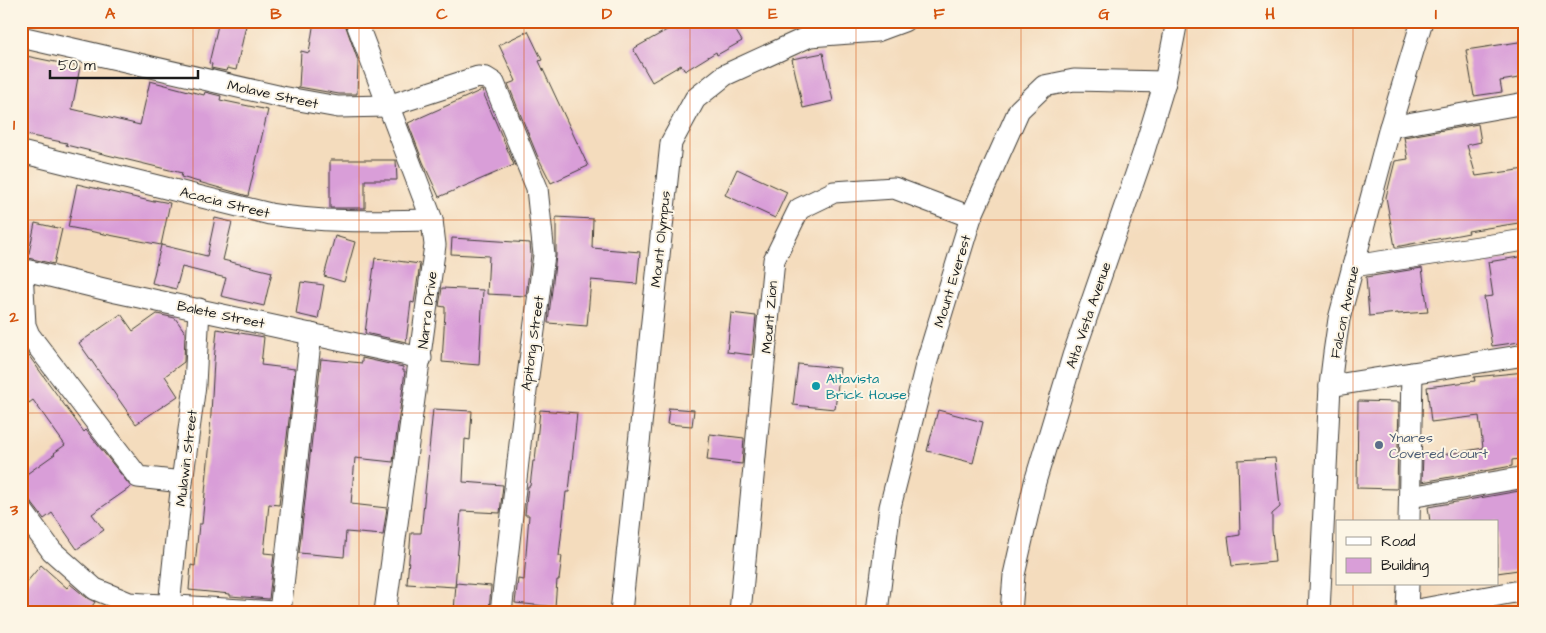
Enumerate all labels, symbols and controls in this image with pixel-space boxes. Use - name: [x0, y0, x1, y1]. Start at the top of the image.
- text: A: [105, 3, 116, 25]
- text: B: [270, 3, 282, 25]
- text: C: [436, 3, 448, 25]
- text: D: [602, 3, 613, 25]
- text: E: [768, 3, 778, 25]
- text: F: [933, 3, 945, 25]
- text: G: [1098, 3, 1110, 25]
- text: H: [1265, 3, 1275, 25]
- text: I: [1435, 3, 1437, 25]
- scale bar: [50, 48, 198, 80]
- text: 50 m: [58, 55, 96, 76]
- street label: Molave Street: [226, 76, 320, 114]
- text: 1: [13, 114, 16, 136]
- street label: Acacia Street: [178, 182, 272, 224]
- street label: Mount Olympus: [646, 190, 676, 288]
- street label: Mount Everest: [929, 232, 977, 330]
- street label: Alta Vista Avenue: [1061, 259, 1117, 371]
- street label: Falcon Avenue: [1325, 264, 1365, 360]
- street label: Narra Drive: [413, 270, 443, 350]
- street label: Mount Zion: [757, 280, 783, 354]
- street label: Apitong Street: [516, 294, 550, 392]
- street label: Balete Street: [175, 296, 267, 334]
- text: 2: [8, 306, 19, 328]
- place label: Altavista Brick House: [826, 369, 907, 405]
- marker: Altavista Brick House: [810, 380, 822, 392]
- street label: Mulawin Street: [171, 408, 203, 508]
- place label: Ynares Covered Court: [1389, 428, 1488, 464]
- marker: Ynares Covered Court: [1373, 439, 1385, 451]
- text: 3: [9, 499, 19, 521]
- legend: [1336, 520, 1498, 586]
- text: Road: [1381, 531, 1416, 552]
- text: Building: [1381, 555, 1429, 577]

